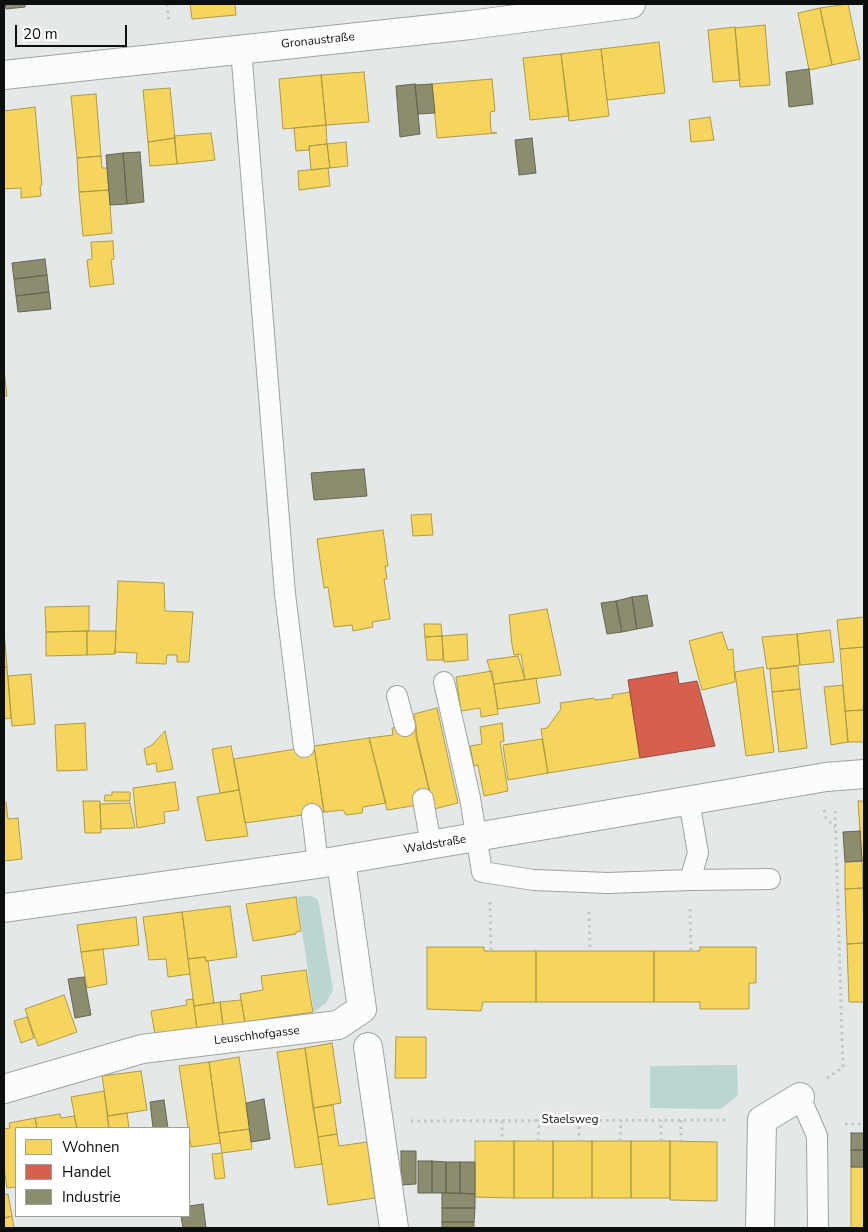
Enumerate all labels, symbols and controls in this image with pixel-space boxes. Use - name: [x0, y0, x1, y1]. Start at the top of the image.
- scale bar: [18, 15, 130, 47]
- text: 20 m: [23, 24, 58, 44]
- street label: Gronaustraße: [281, 30, 355, 52]
- street label: Waldstraße: [402, 832, 468, 858]
- street label: Leuschhofgasse: [213, 1024, 301, 1048]
- street label: Staelsweg: [542, 1113, 598, 1127]
- legend: [15, 1127, 190, 1217]
- text: Wohnen: [62, 1137, 120, 1157]
- text: Handel: [62, 1162, 111, 1182]
- text: Industrie: [62, 1187, 121, 1207]

